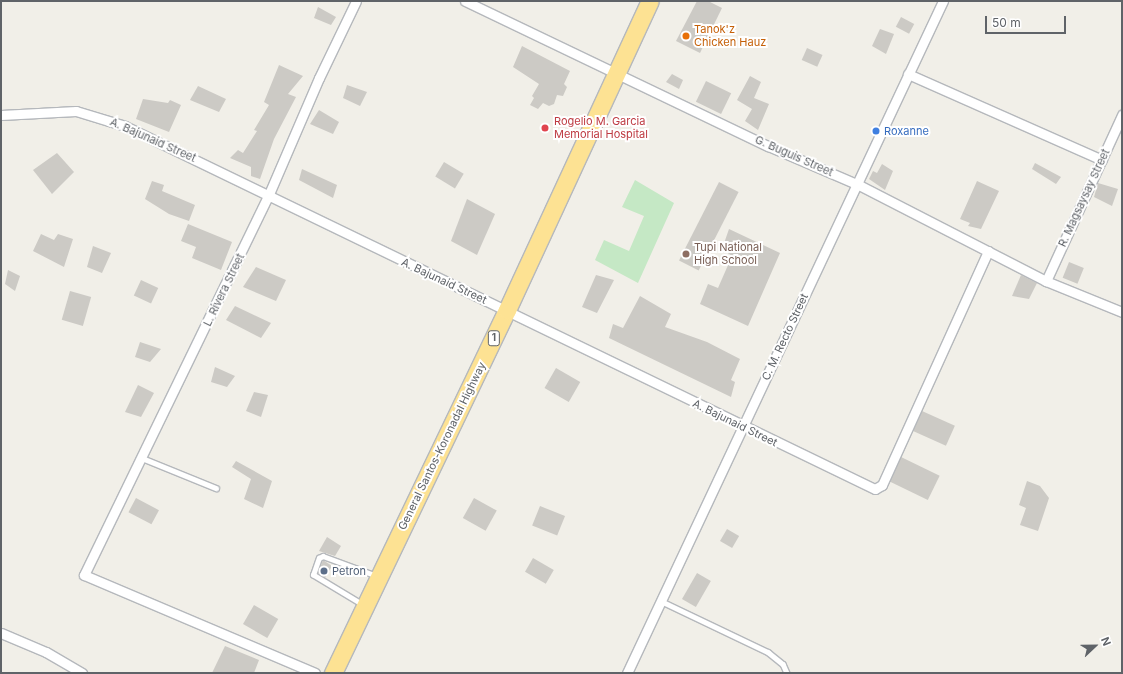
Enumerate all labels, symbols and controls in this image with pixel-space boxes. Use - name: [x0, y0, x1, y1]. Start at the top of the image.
- scale bar: [987, 8, 1068, 34]
- text: 50 m: [992, 15, 1021, 30]
- place label: Tanok'z Chicken Hauz: [694, 23, 766, 49]
- marker: Tanok'z Chicken Hauz: [681, 31, 691, 41]
- street label: A. Bajunaid Street: [108, 115, 198, 165]
- place label: Rogelio M. Garcia Memorial Hospital: [554, 115, 648, 141]
- marker: Rogelio M. Garcia Memorial Hospital: [539, 122, 551, 134]
- place label: Roxanne: [884, 124, 929, 138]
- marker: Roxanne: [871, 126, 881, 136]
- street label: G. Buguis Street: [753, 133, 835, 179]
- street label: R. Magsaysay Street: [1056, 147, 1112, 249]
- place label: Tupi National High School: [694, 241, 762, 267]
- marker: Tupi National High School: [681, 249, 691, 259]
- street label: L. Rivera Street: [201, 252, 247, 328]
- street label: A. Bajunaid Street: [399, 255, 489, 307]
- street label: C. M. Recto Street: [759, 291, 811, 383]
- road number: 1: [487, 330, 501, 346]
- street label: General Santos-Koronadal Highway: [396, 360, 488, 532]
- street label: A. Bajunaid Street: [690, 397, 780, 449]
- place label: Petron: [332, 564, 366, 578]
- marker: Petron: [319, 566, 329, 576]
- north arrow: [1075, 626, 1115, 666]
- text: N: [1098, 635, 1114, 648]

